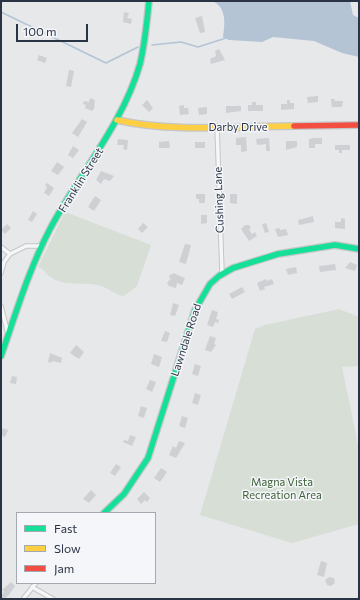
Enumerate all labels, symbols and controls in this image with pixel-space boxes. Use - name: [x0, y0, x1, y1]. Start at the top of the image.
- scale bar: [18, 16, 90, 42]
- text: 100 m: [23, 24, 57, 38]
- street label: Darby Drive: [209, 120, 267, 134]
- street label: Franklin Street: [56, 145, 106, 215]
- street label: Cushing Lane: [211, 167, 227, 233]
- street label: Lawndale Road: [168, 302, 204, 378]
- park label: Magna Vista Recreation Area: [242, 475, 322, 501]
- legend: [16, 512, 156, 584]
- text: Fast: [54, 521, 77, 535]
- text: Slow: [54, 541, 81, 555]
- text: Jam: [54, 561, 74, 575]

